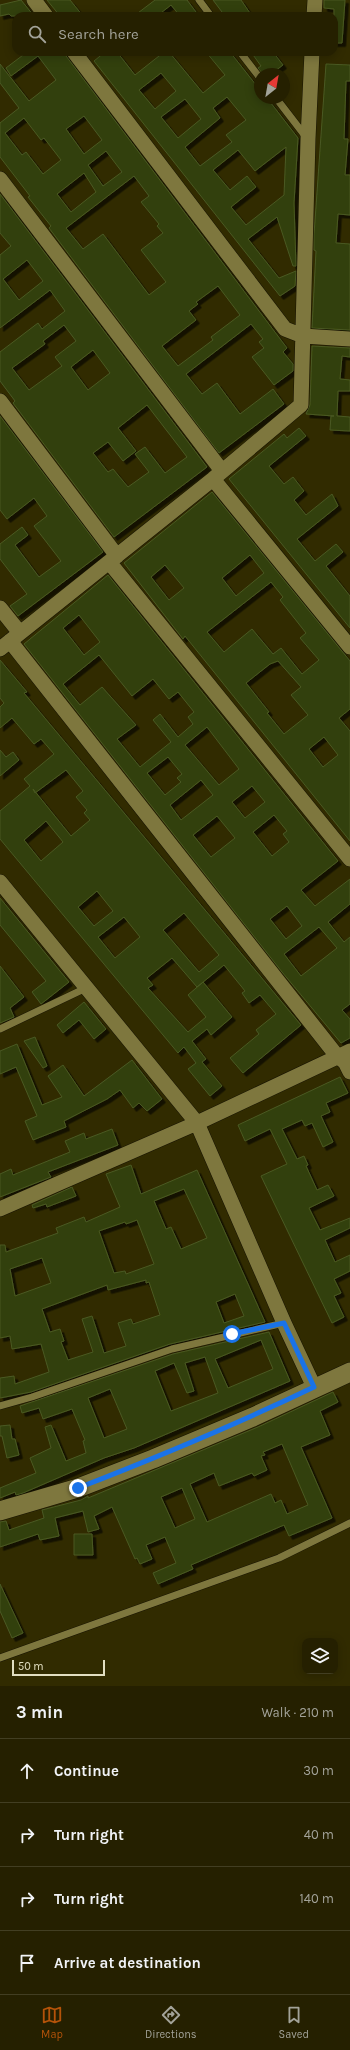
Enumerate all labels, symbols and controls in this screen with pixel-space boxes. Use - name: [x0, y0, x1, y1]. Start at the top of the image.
- search box: [12, 12, 338, 56]
- icon: search: [26, 23, 48, 45]
- text: Search here: [58, 25, 139, 43]
- north arrow: [254, 68, 290, 104]
- route start: [223, 1325, 241, 1343]
- route end: [69, 1479, 87, 1497]
- map controls: [302, 1638, 338, 1674]
- button: layers: [302, 1638, 338, 1674]
- scale bar: [12, 1658, 105, 1677]
- text: 50 m: [18, 1660, 44, 1673]
- text: 3 min: [16, 1702, 63, 1722]
- text: Walk · 210 m: [261, 1705, 334, 1720]
- icon: ahead: [16, 1760, 38, 1782]
- text: Continue: [54, 1762, 119, 1780]
- text: 30 m: [303, 1763, 334, 1778]
- icon: right: [16, 1824, 38, 1846]
- text: Turn right: [54, 1826, 124, 1844]
- text: 40 m: [304, 1827, 334, 1842]
- icon: right: [16, 1888, 38, 1910]
- text: Turn right: [54, 1890, 124, 1908]
- text: 140 m: [299, 1891, 334, 1906]
- icon: arrive: [16, 1952, 38, 1974]
- text: Arrive at destination: [54, 1954, 201, 1972]
- tab: Map: [41, 2004, 63, 2041]
- tab: Directions: [145, 2004, 197, 2041]
- tab: Saved: [279, 2004, 309, 2041]

